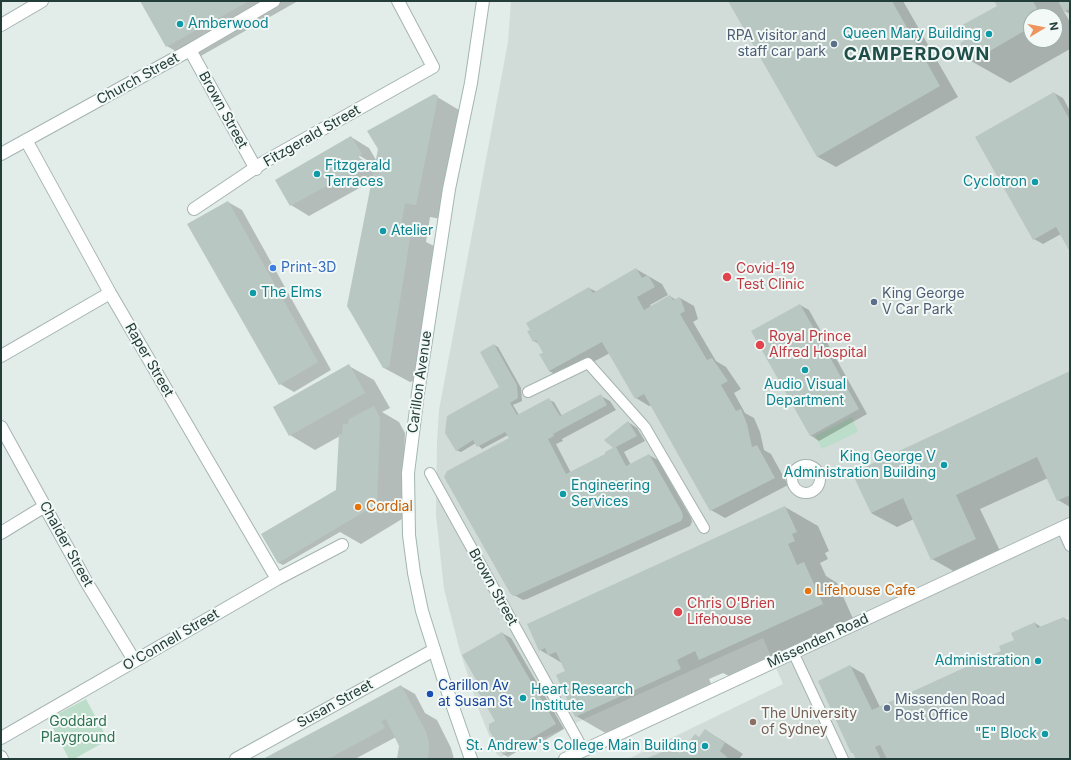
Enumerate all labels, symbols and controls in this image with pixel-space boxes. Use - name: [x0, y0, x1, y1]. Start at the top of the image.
- north arrow: [1023, 8, 1063, 48]
- place label: Amberwood: [188, 16, 269, 32]
- marker: Amberwood: [175, 19, 185, 29]
- text: N: [1046, 21, 1061, 31]
- place label: Queen Mary Building: [843, 26, 981, 42]
- place label: RPA visitor and staff car park: [727, 28, 826, 60]
- marker: Queen Mary Building: [984, 29, 994, 39]
- marker: RPA visitor and staff car park: [829, 39, 839, 49]
- district label: CAMPERDOWN: [844, 44, 990, 66]
- street label: Church Street: [94, 49, 182, 109]
- street label: Brown Street: [195, 69, 251, 151]
- street label: Fitzgerald Street: [261, 101, 363, 171]
- place label: Fitzgerald Terraces: [325, 158, 391, 190]
- marker: Fitzgerald Terraces: [312, 169, 322, 179]
- place label: Cyclotron: [963, 174, 1027, 190]
- marker: Cyclotron: [1030, 177, 1040, 187]
- place label: Atelier: [391, 223, 433, 239]
- marker: Atelier: [378, 226, 388, 236]
- place label: Print-3D: [281, 260, 336, 276]
- place label: Covid-19 Test Clinic: [736, 261, 805, 294]
- marker: Print-3D: [268, 263, 278, 273]
- marker: Covid-19 Test Clinic: [721, 271, 733, 283]
- place label: The Elms: [261, 285, 322, 301]
- place label: King George V Car Park: [882, 286, 965, 318]
- marker: The Elms: [248, 288, 258, 298]
- marker: King George V Car Park: [869, 297, 879, 307]
- street label: Raper Street: [121, 320, 177, 400]
- place label: Royal Prince Alfred Hospital: [769, 329, 867, 362]
- street label: Carillon Avenue: [404, 330, 436, 434]
- marker: Royal Prince Alfred Hospital: [754, 339, 766, 351]
- marker: Audio Visual Department: [800, 365, 810, 375]
- place label: Audio Visual Department: [764, 377, 846, 410]
- place label: King George V Administration Building: [784, 449, 936, 482]
- marker: King George V Administration Building: [939, 460, 949, 470]
- place label: Engineering Services: [571, 478, 650, 510]
- marker: Engineering Services: [558, 489, 568, 499]
- street label: Chalder Street: [36, 498, 96, 590]
- place label: Cordial: [366, 499, 413, 515]
- marker: Cordial: [353, 502, 363, 512]
- street label: Brown Street: [465, 546, 521, 628]
- place label: Lifehouse Cafe: [816, 583, 916, 599]
- marker: Lifehouse Cafe: [803, 586, 813, 596]
- place label: Chris O'Brien Lifehouse: [687, 596, 775, 628]
- street label: O'Connell Street: [120, 606, 222, 674]
- marker: Chris O'Brien Lifehouse: [672, 606, 684, 618]
- street label: Missenden Road: [765, 610, 871, 672]
- place label: Administration: [935, 653, 1030, 669]
- marker: Administration: [1033, 656, 1043, 666]
- street label: Susan Street: [294, 676, 376, 732]
- place label: Carillon Av at Susan St: [438, 678, 513, 710]
- place label: Heart Research Institute: [531, 682, 633, 714]
- marker: Carillon Av at Susan St: [425, 689, 435, 699]
- place label: Missenden Road Post Office: [895, 692, 1005, 724]
- marker: Heart Research Institute: [518, 693, 528, 703]
- marker: Missenden Road Post Office: [882, 703, 892, 713]
- place label: The University of Sydney: [761, 706, 857, 738]
- park label: Goddard Playground: [41, 714, 115, 746]
- marker: The University of Sydney: [748, 717, 758, 727]
- place label: "E" Block: [975, 726, 1037, 742]
- marker: "E" Block: [1040, 729, 1050, 739]
- place label: St. Andrew's College Main Building: [466, 738, 697, 754]
- marker: St. Andrew's College Main Building: [700, 741, 710, 751]

